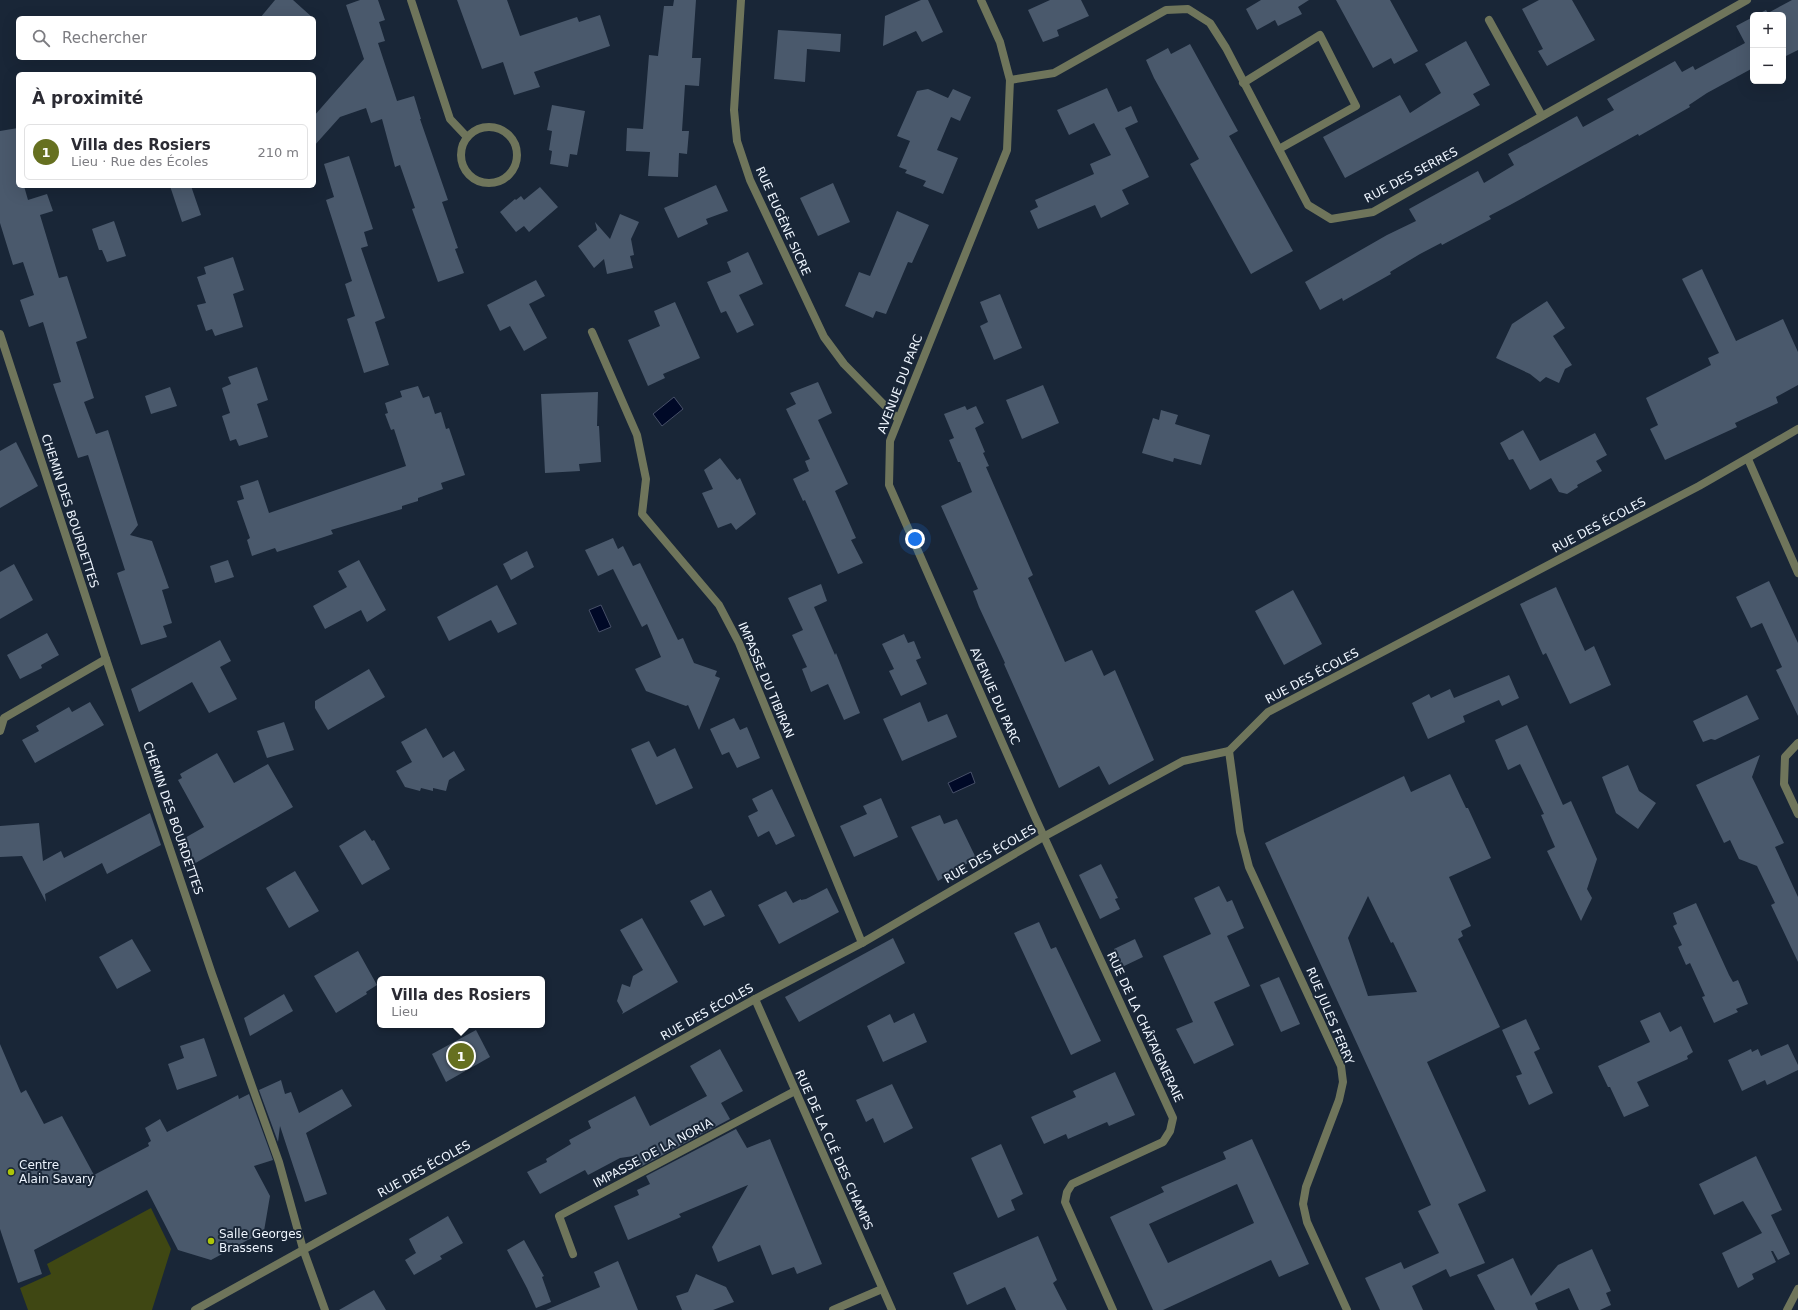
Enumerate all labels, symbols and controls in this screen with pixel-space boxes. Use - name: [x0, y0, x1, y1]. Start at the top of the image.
- map controls: [1750, 12, 1786, 84]
- button: +: [1750, 12, 1786, 48]
- search box: [16, 16, 316, 60]
- icon: search: [30, 27, 52, 49]
- text: Rechercher: [62, 29, 147, 47]
- button: −: [1750, 48, 1786, 84]
- text: À proximité: [32, 88, 143, 108]
- text: Villa des Rosiers: [71, 136, 211, 154]
- street label: RUE DES SERRES: [1362, 144, 1460, 206]
- text: 1: [41, 145, 51, 160]
- text: 210 m: [257, 145, 299, 160]
- text: Lieu · Rue des Écoles: [71, 154, 208, 169]
- street label: RUE EUGÈNE SICRE: [753, 164, 814, 278]
- street label: AVENUE DU PARC: [875, 332, 925, 436]
- street label: CHEMIN DES BOURDETTES: [38, 432, 102, 590]
- street label: RUE DES ÉCOLES: [1549, 494, 1648, 556]
- your location: [905, 529, 925, 549]
- street label: IMPASSE DU TIBIRAN: [735, 620, 797, 740]
- street label: AVENUE DU PARC: [967, 645, 1023, 747]
- street label: RUE DES ÉCOLES: [1262, 645, 1361, 707]
- street label: CHEMIN DES BOURDETTES: [140, 740, 206, 896]
- street label: RUE DES ÉCOLES: [941, 821, 1039, 886]
- street label: RUE DE LA CHÂTAIGNERAIE: [1104, 949, 1187, 1104]
- street label: RUE JULES FERRY: [1303, 965, 1357, 1067]
- popup: [377, 976, 545, 1028]
- street label: RUE DES ÉCOLES: [658, 980, 756, 1043]
- text: Villa des Rosiers: [391, 986, 531, 1004]
- text: Lieu: [391, 1004, 418, 1019]
- pin: 1: [448, 1041, 474, 1071]
- street label: RUE DE LA CLÉ DES CHAMPS: [792, 1067, 877, 1232]
- street label: IMPASSE DE LA NORIA: [591, 1115, 716, 1190]
- street label: RUE DES ÉCOLES: [375, 1137, 473, 1200]
- place label: Centre Alain Savary: [19, 1158, 94, 1186]
- marker: Centre Alain Savary: [6, 1167, 16, 1177]
- place label: Salle Georges Brassens: [219, 1227, 302, 1255]
- marker: Salle Georges Brassens: [206, 1236, 216, 1246]

